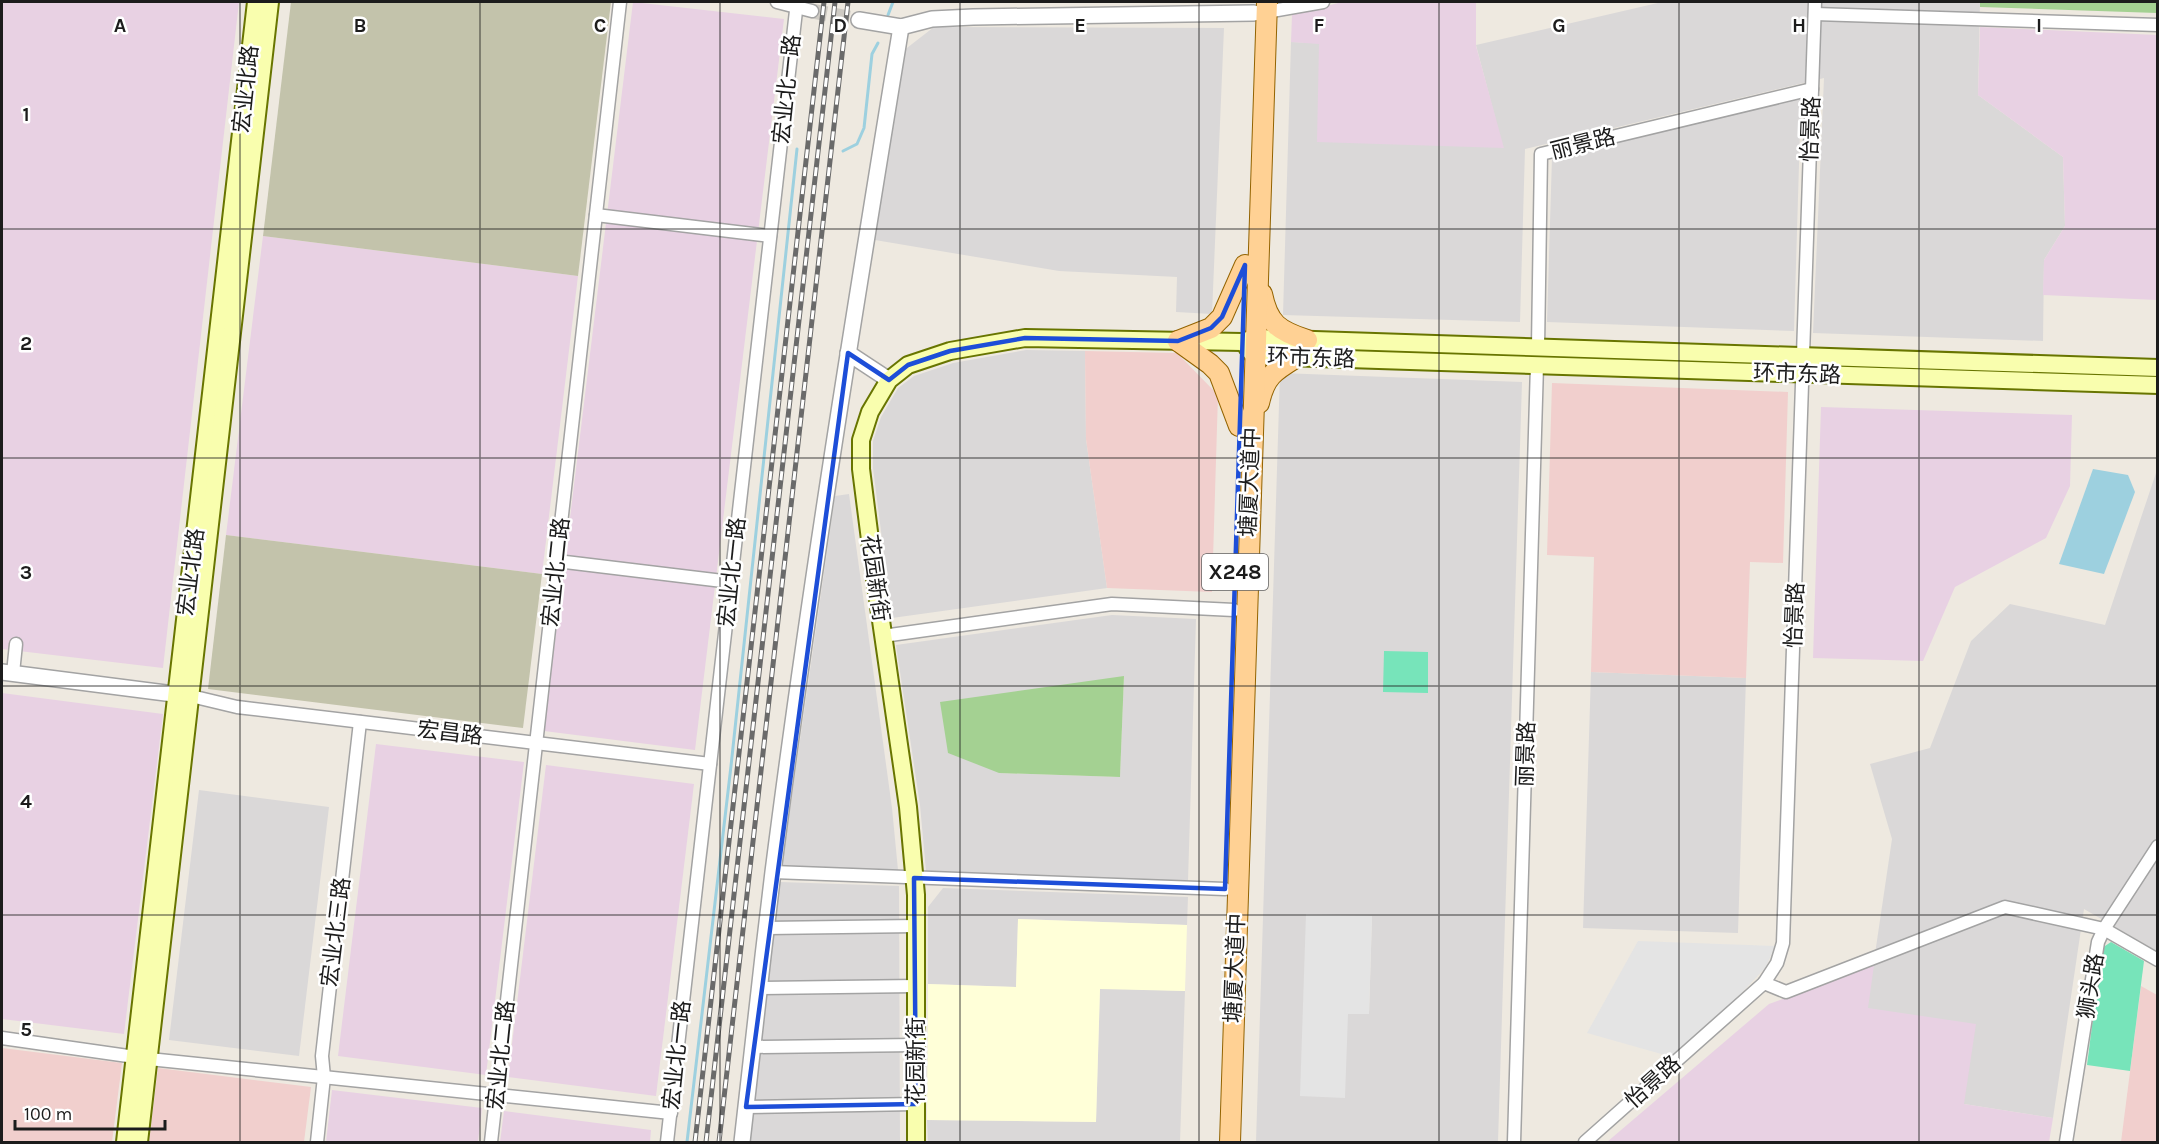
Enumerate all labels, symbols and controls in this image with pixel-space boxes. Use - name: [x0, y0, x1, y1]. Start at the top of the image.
- text: A: [114, 14, 127, 37]
- text: B: [354, 14, 366, 37]
- text: C: [594, 14, 606, 37]
- text: D: [833, 14, 847, 37]
- text: E: [1074, 14, 1086, 37]
- text: F: [1314, 14, 1325, 37]
- text: G: [1552, 14, 1566, 37]
- text: H: [1792, 14, 1806, 37]
- text: I: [2036, 14, 2042, 37]
- street label: 宏业北一路: [768, 33, 806, 145]
- street label: 宏业北路: [228, 44, 264, 134]
- street label: 怡景路: [1797, 96, 1825, 162]
- text: 1: [22, 103, 30, 126]
- street label: 丽景路: [1548, 123, 1618, 165]
- text: 2: [20, 332, 32, 355]
- street label: 环市东路: [1267, 343, 1355, 373]
- street label: 环市东路: [1753, 359, 1841, 389]
- street label: 塘厦大道中: [1235, 427, 1265, 537]
- street label: 宏业北二路: [537, 516, 575, 628]
- street label: 宏业北一路: [713, 516, 751, 628]
- street label: 宏业北路: [173, 527, 209, 617]
- street label: 花园新街: [856, 533, 894, 623]
- road number: X248: [1202, 554, 1268, 590]
- text: 3: [20, 561, 32, 584]
- street label: 怡景路: [1781, 582, 1809, 648]
- street label: 宏昌路: [416, 716, 484, 750]
- street label: 丽景路: [1512, 721, 1540, 787]
- text: 4: [20, 790, 32, 813]
- street label: 宏业北三路: [316, 876, 356, 988]
- street label: 塘厦大道中: [1220, 913, 1250, 1023]
- street label: 狮头路: [2073, 951, 2109, 1021]
- street label: 宏业北二路: [482, 999, 520, 1111]
- street label: 宏业北一路: [658, 999, 696, 1111]
- street label: 花园新街: [903, 1017, 929, 1105]
- text: 5: [20, 1018, 32, 1041]
- street label: 怡景路: [1620, 1050, 1686, 1114]
- scale bar: [15, 1093, 165, 1131]
- text: 100 m: [24, 1103, 72, 1125]

